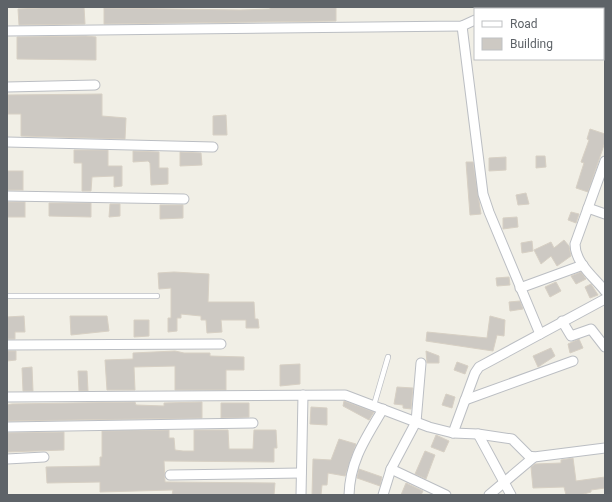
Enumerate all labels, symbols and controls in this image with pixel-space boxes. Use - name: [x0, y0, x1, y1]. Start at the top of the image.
- legend: [474, 8, 604, 60]
- text: Road: [510, 17, 538, 31]
- text: Building: [510, 37, 553, 51]

